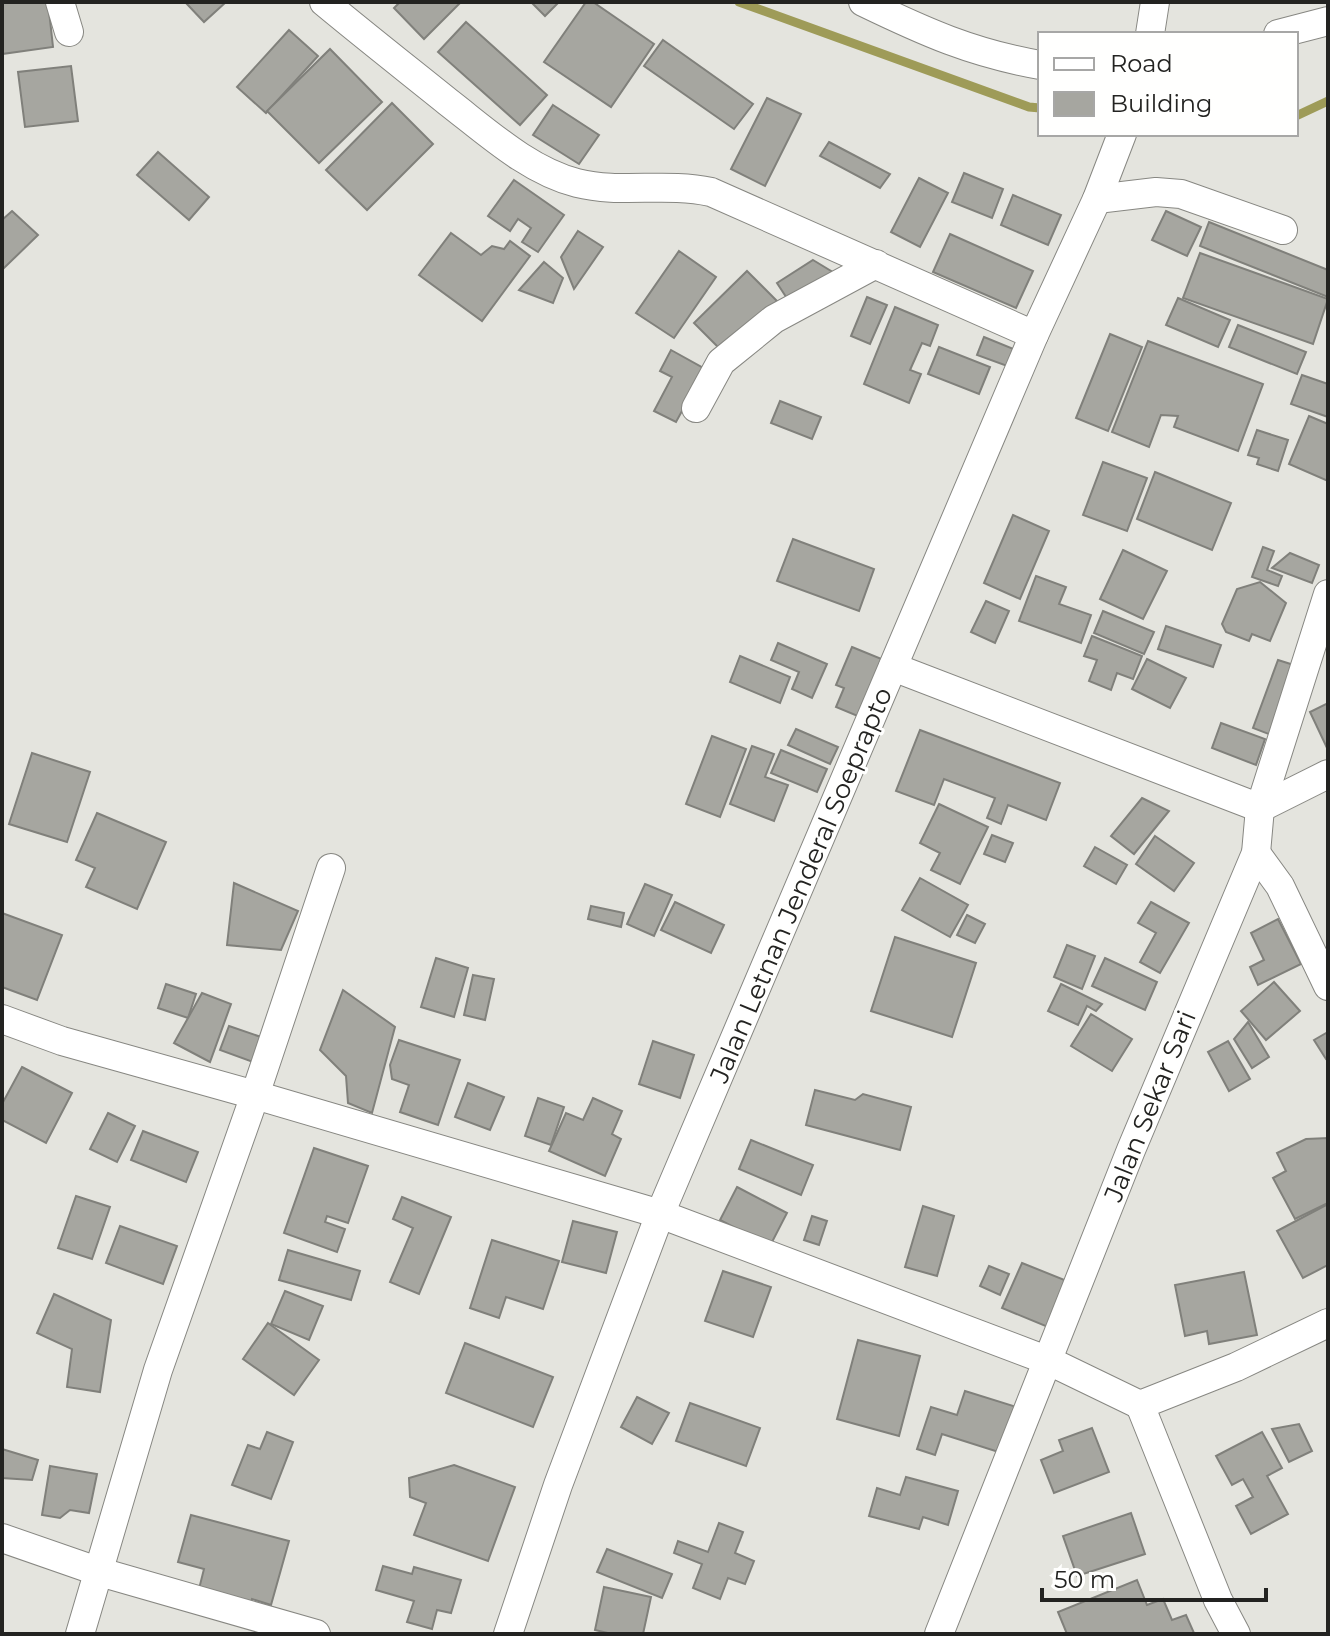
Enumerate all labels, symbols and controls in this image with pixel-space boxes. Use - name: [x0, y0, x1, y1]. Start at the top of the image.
- legend: [1038, 32, 1298, 136]
- text: Road: [1110, 49, 1173, 78]
- text: Building: [1110, 89, 1213, 118]
- street label: Jalan Letnan Jenderal Soeprapto: [703, 683, 899, 1088]
- street label: Jalan Sekar Sari: [1097, 1006, 1203, 1207]
- scale bar: [1042, 1552, 1266, 1602]
- text: 50 m: [1054, 1565, 1115, 1594]

